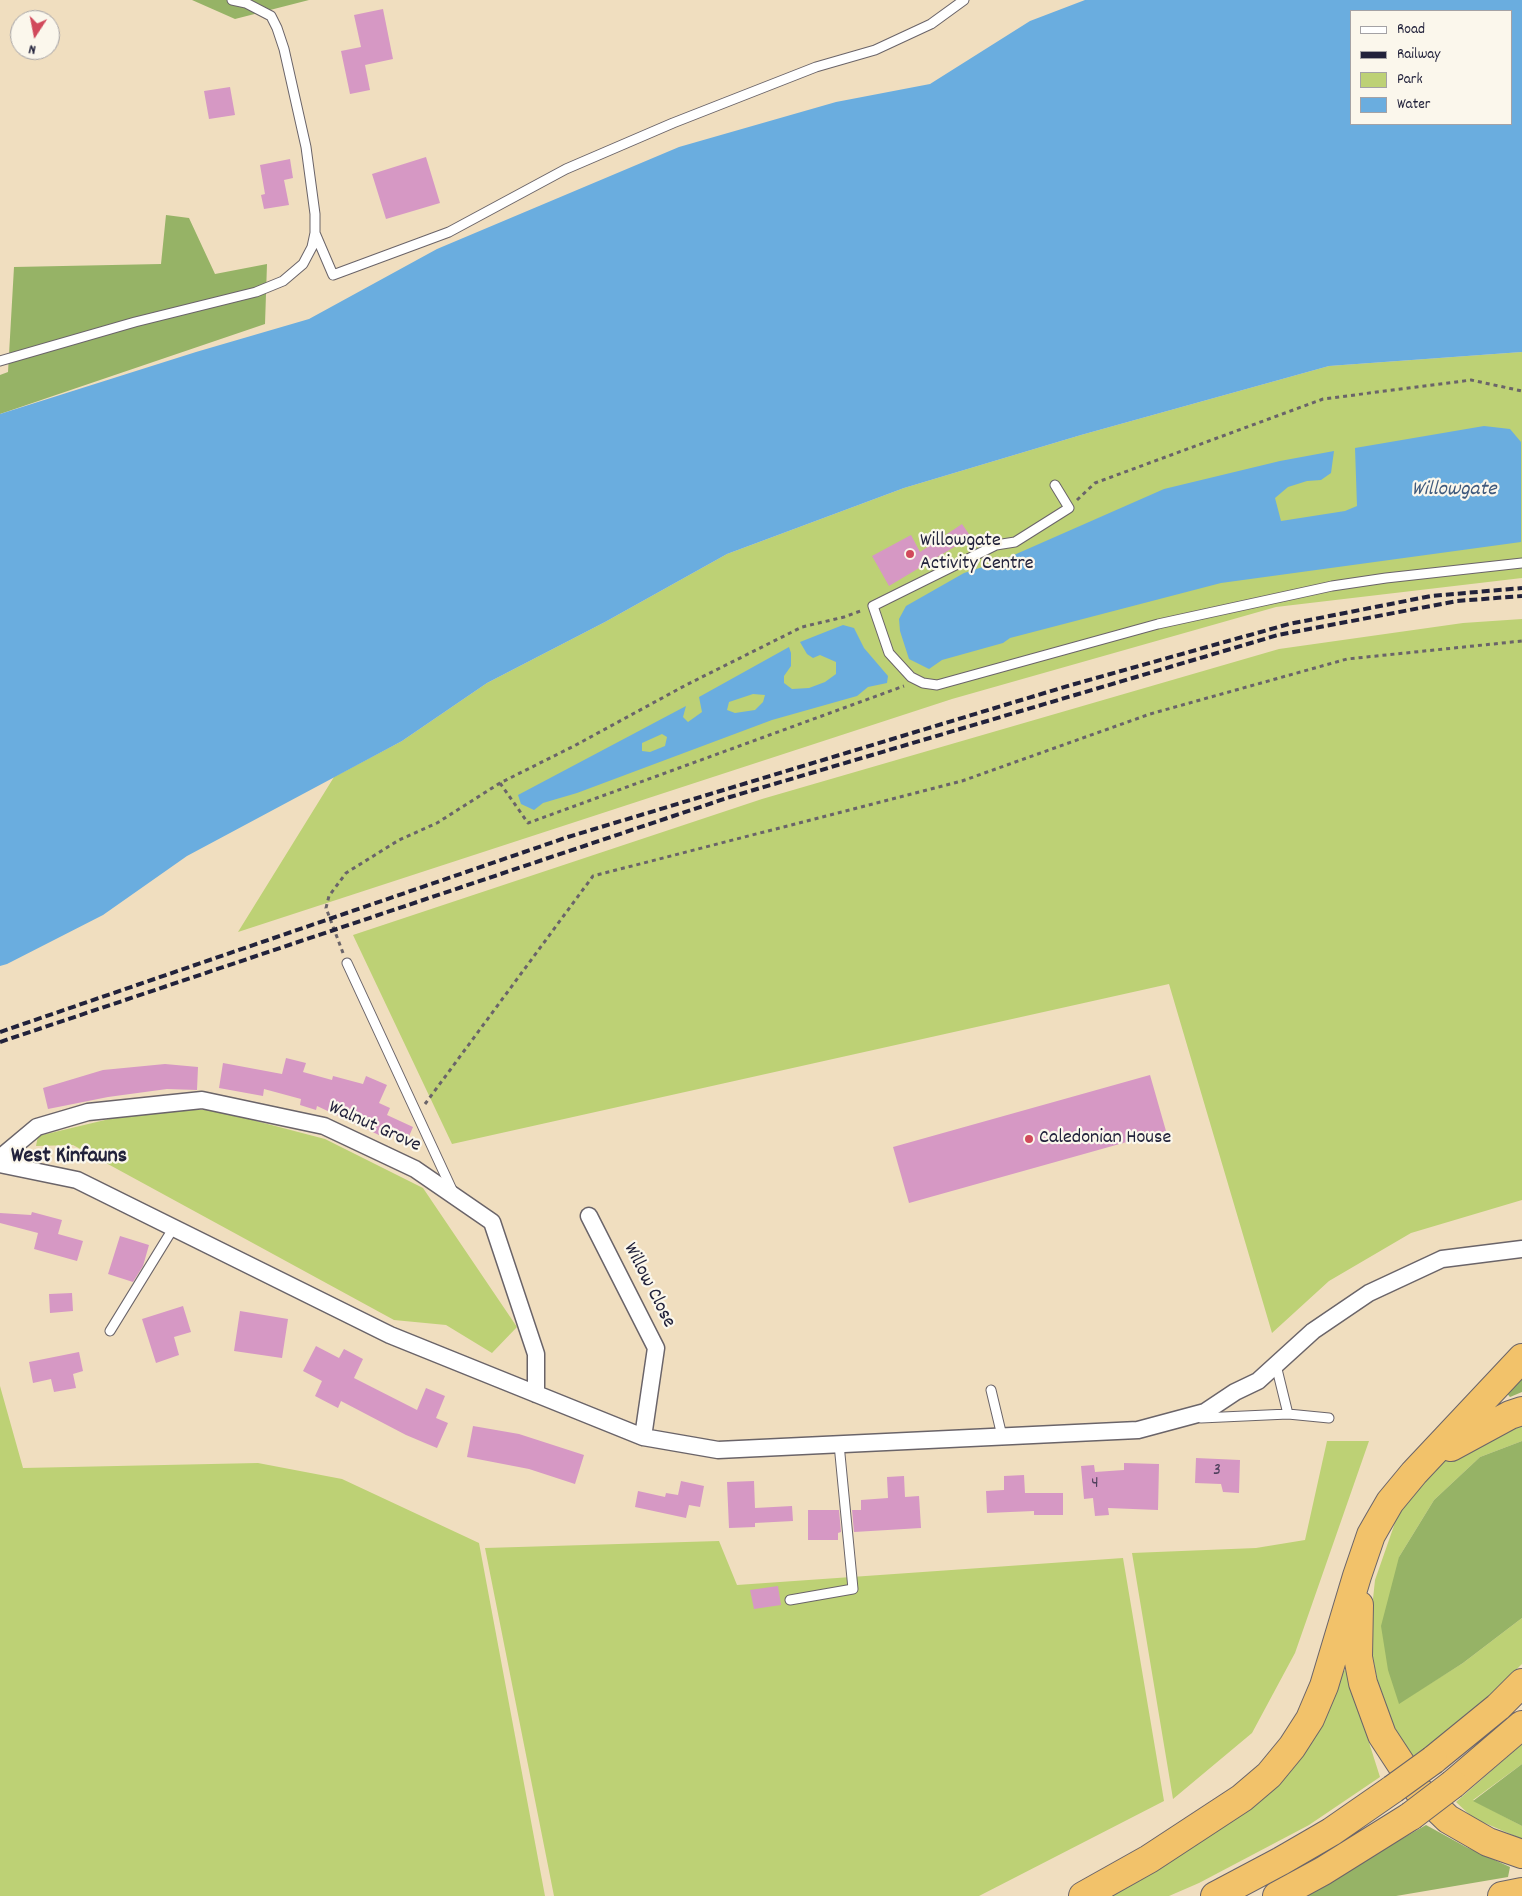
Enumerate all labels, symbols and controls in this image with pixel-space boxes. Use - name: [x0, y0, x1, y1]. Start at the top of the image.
- north arrow: [10, 10, 60, 60]
- legend: [1350, 10, 1512, 125]
- text: Road: [1397, 19, 1425, 41]
- text: N: [27, 38, 38, 59]
- text: Railway: [1397, 44, 1440, 66]
- text: Park: [1397, 69, 1423, 91]
- text: Water: [1397, 94, 1430, 116]
- water label: Willowgate: [1412, 478, 1496, 504]
- place label: Willowgate Activity Centre: [920, 530, 1034, 577]
- marker: Willowgate Activity Centre: [904, 548, 916, 560]
- street label: Walnut Grove: [324, 1097, 424, 1159]
- place label: Caledonian House: [1039, 1127, 1171, 1151]
- marker: Caledonian House: [1023, 1133, 1035, 1145]
- district label: West Kinfauns: [11, 1145, 127, 1171]
- street label: Willow Close: [616, 1240, 680, 1332]
- house number: 3: [1213, 1461, 1221, 1483]
- house number: 4: [1091, 1474, 1099, 1496]

